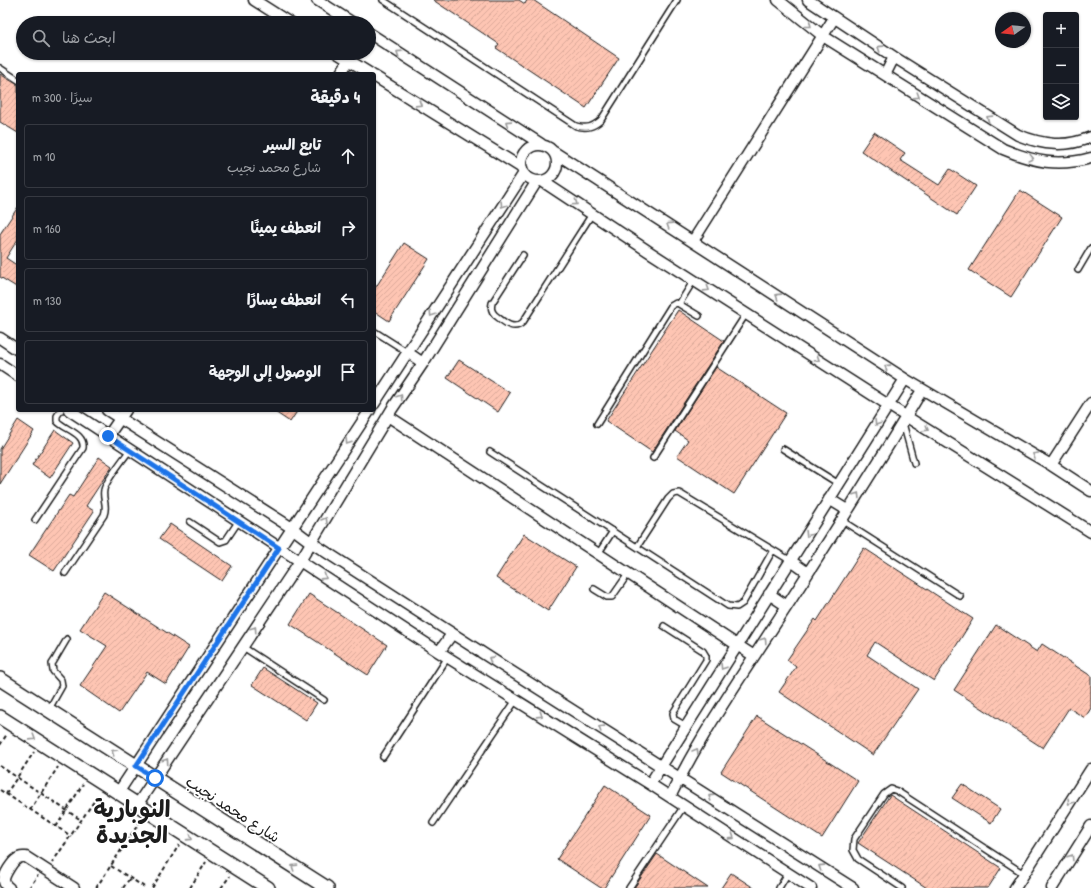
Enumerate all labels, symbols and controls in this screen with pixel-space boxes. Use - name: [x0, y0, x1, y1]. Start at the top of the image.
- north arrow: [995, 12, 1031, 48]
- map controls: [1043, 12, 1079, 120]
- button: +: [1043, 12, 1079, 48]
- search box: [16, 16, 376, 60]
- one-way arrow: [804, 20, 811, 27]
- icon: search: [30, 27, 52, 49]
- text: ابحث هنا: [62, 27, 116, 48]
- one-way arrow: [877, 45, 884, 53]
- button: −: [1043, 48, 1079, 84]
- one-way arrow: [396, 50, 403, 58]
- button: layers: [1043, 84, 1079, 120]
- text: 4 دقيقة: [310, 85, 360, 108]
- text: سيرًا · 300 m: [32, 88, 93, 106]
- one-way arrow: [913, 91, 920, 98]
- one-way arrow: [415, 100, 422, 107]
- one-way arrow: [986, 115, 993, 123]
- one-way arrow: [506, 121, 513, 128]
- text: تابع السير: [264, 134, 321, 155]
- icon: ahead: [337, 145, 359, 167]
- text: 10 m: [33, 147, 55, 165]
- one-way arrow: [1027, 154, 1034, 162]
- text: شارع محمد نجيب: [227, 158, 321, 176]
- one-way arrow: [570, 198, 577, 205]
- one-way arrow: [501, 201, 508, 208]
- text: انعطف يمينًا: [251, 217, 321, 238]
- icon: right: [337, 217, 359, 239]
- text: 160 m: [33, 219, 61, 237]
- one-way arrow: [666, 223, 673, 230]
- one-way arrow: [703, 284, 710, 292]
- text: انعطف يسارًا: [247, 289, 321, 310]
- icon: left: [337, 289, 359, 311]
- text: 130 m: [33, 291, 61, 309]
- one-way arrow: [775, 293, 782, 301]
- one-way arrow: [429, 310, 436, 317]
- one-way arrow: [812, 354, 819, 361]
- text: الوصول إلى الوجهة: [209, 361, 321, 382]
- icon: arrive: [337, 361, 359, 383]
- one-way arrow: [884, 364, 891, 372]
- one-way arrow: [395, 394, 403, 401]
- one-way arrow: [874, 419, 881, 426]
- one-way arrow: [922, 424, 929, 431]
- route end: [99, 427, 117, 445]
- one-way arrow: [345, 438, 353, 445]
- one-way arrow: [1032, 452, 1039, 459]
- one-way arrow: [852, 493, 859, 500]
- one-way arrow: [321, 517, 328, 524]
- one-way arrow: [805, 530, 812, 537]
- one-way arrow: [320, 572, 327, 580]
- one-way arrow: [249, 627, 256, 634]
- one-way arrow: [759, 638, 766, 645]
- one-way arrow: [488, 656, 495, 663]
- one-way arrow: [721, 663, 728, 670]
- one-way arrow: [536, 710, 543, 718]
- one-way arrow: [598, 725, 605, 733]
- one-way arrow: [29, 733, 36, 741]
- one-way arrow: [691, 748, 698, 755]
- one-way arrow: [111, 749, 118, 757]
- one-way arrow: [161, 758, 168, 765]
- route start: [146, 769, 164, 787]
- street label: شارع محمد نجيب: [182, 771, 284, 847]
- district label: النوبارية الجديدة: [94, 793, 171, 850]
- one-way arrow: [708, 794, 715, 802]
- one-way arrow: [1067, 798, 1075, 805]
- one-way arrow: [728, 832, 735, 840]
- one-way arrow: [186, 833, 193, 841]
- one-way arrow: [1067, 854, 1074, 861]
- one-way arrow: [291, 864, 298, 872]
- one-way arrow: [818, 865, 825, 872]

